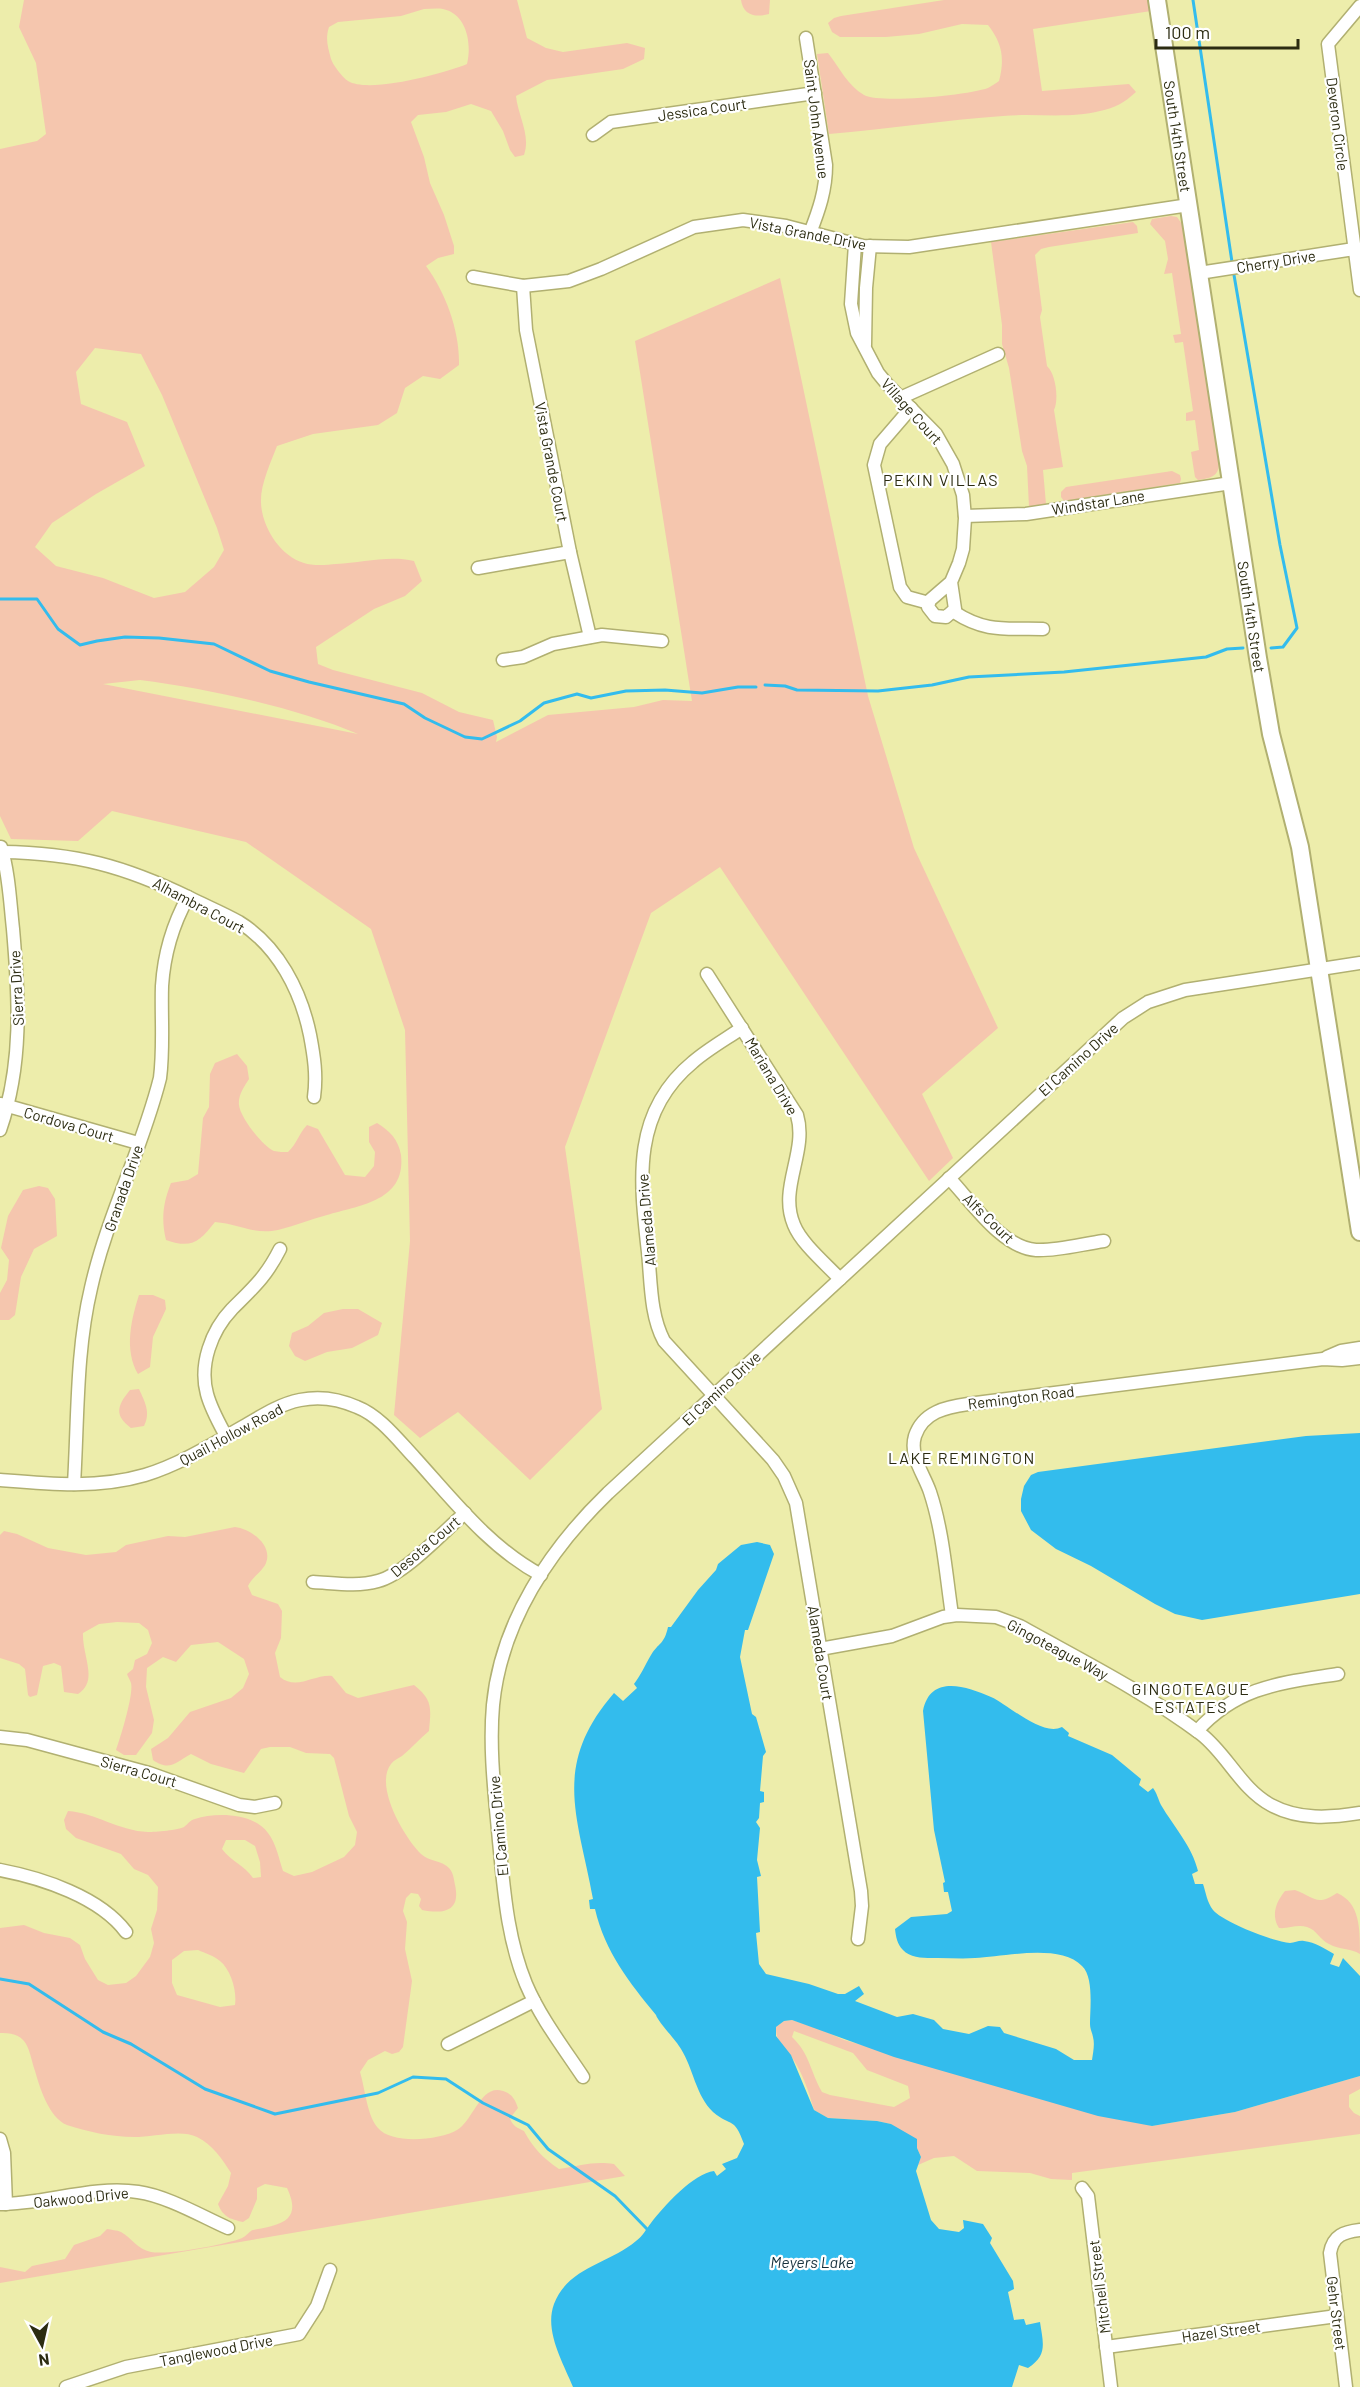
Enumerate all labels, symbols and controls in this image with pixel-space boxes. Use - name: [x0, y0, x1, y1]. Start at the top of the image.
- scale bar: [1156, 12, 1298, 50]
- text: 100 m: [1165, 21, 1210, 43]
- street label: Saint John Avenue: [801, 58, 833, 180]
- street label: Deveron Circle: [1323, 76, 1353, 172]
- street label: South 14th Street: [1160, 79, 1195, 193]
- street label: Jessica Court: [656, 94, 748, 124]
- street label: Vista Grande Drive: [748, 213, 868, 253]
- street label: Cherry Drive: [1235, 246, 1317, 276]
- street label: Village Court: [878, 374, 946, 448]
- street label: Vista Grande Court: [532, 400, 572, 524]
- district label: PEKIN VILLAS: [883, 470, 999, 489]
- street label: Windstar Lane: [1050, 486, 1146, 518]
- street label: South 14th Street: [1234, 560, 1269, 674]
- street label: Alhambra Court: [150, 873, 248, 937]
- street label: Sierra Drive: [5, 950, 27, 1026]
- street label: El Camino Drive: [1034, 1019, 1122, 1099]
- street label: Mariana Drive: [742, 1034, 802, 1118]
- street label: Cordova Court: [22, 1103, 116, 1145]
- street label: Granada Drive: [100, 1142, 146, 1234]
- street label: Alameda Drive: [633, 1173, 659, 1267]
- street label: Alfs Court: [960, 1189, 1018, 1247]
- street label: El Camino Drive: [678, 1347, 764, 1429]
- street label: Remington Road: [967, 1382, 1075, 1412]
- street label: Quail Hollow Road: [176, 1399, 286, 1469]
- district label: LAKE REMINGTON: [888, 1448, 1036, 1467]
- street label: Desota Court: [387, 1512, 463, 1580]
- street label: Alameda Court: [805, 1604, 837, 1702]
- street label: Gingoteague Way: [1004, 1615, 1112, 1683]
- district label: GINGOTEAGUE ESTATES: [1131, 1679, 1251, 1716]
- street label: Sierra Court: [99, 1752, 179, 1790]
- street label: El Camino Drive: [485, 1775, 511, 1877]
- street label: Oakwood Drive: [32, 2183, 130, 2211]
- street label: Mitchell Street: [1084, 2239, 1114, 2335]
- water label: Meyers Lake: [770, 2252, 854, 2271]
- street label: Gehr Street: [1324, 2275, 1350, 2351]
- north arrow: [12, 2315, 72, 2375]
- street label: Hazel Street: [1180, 2317, 1262, 2345]
- street label: Tanglewood Drive: [158, 2330, 274, 2370]
- text: N: [38, 2350, 51, 2370]

